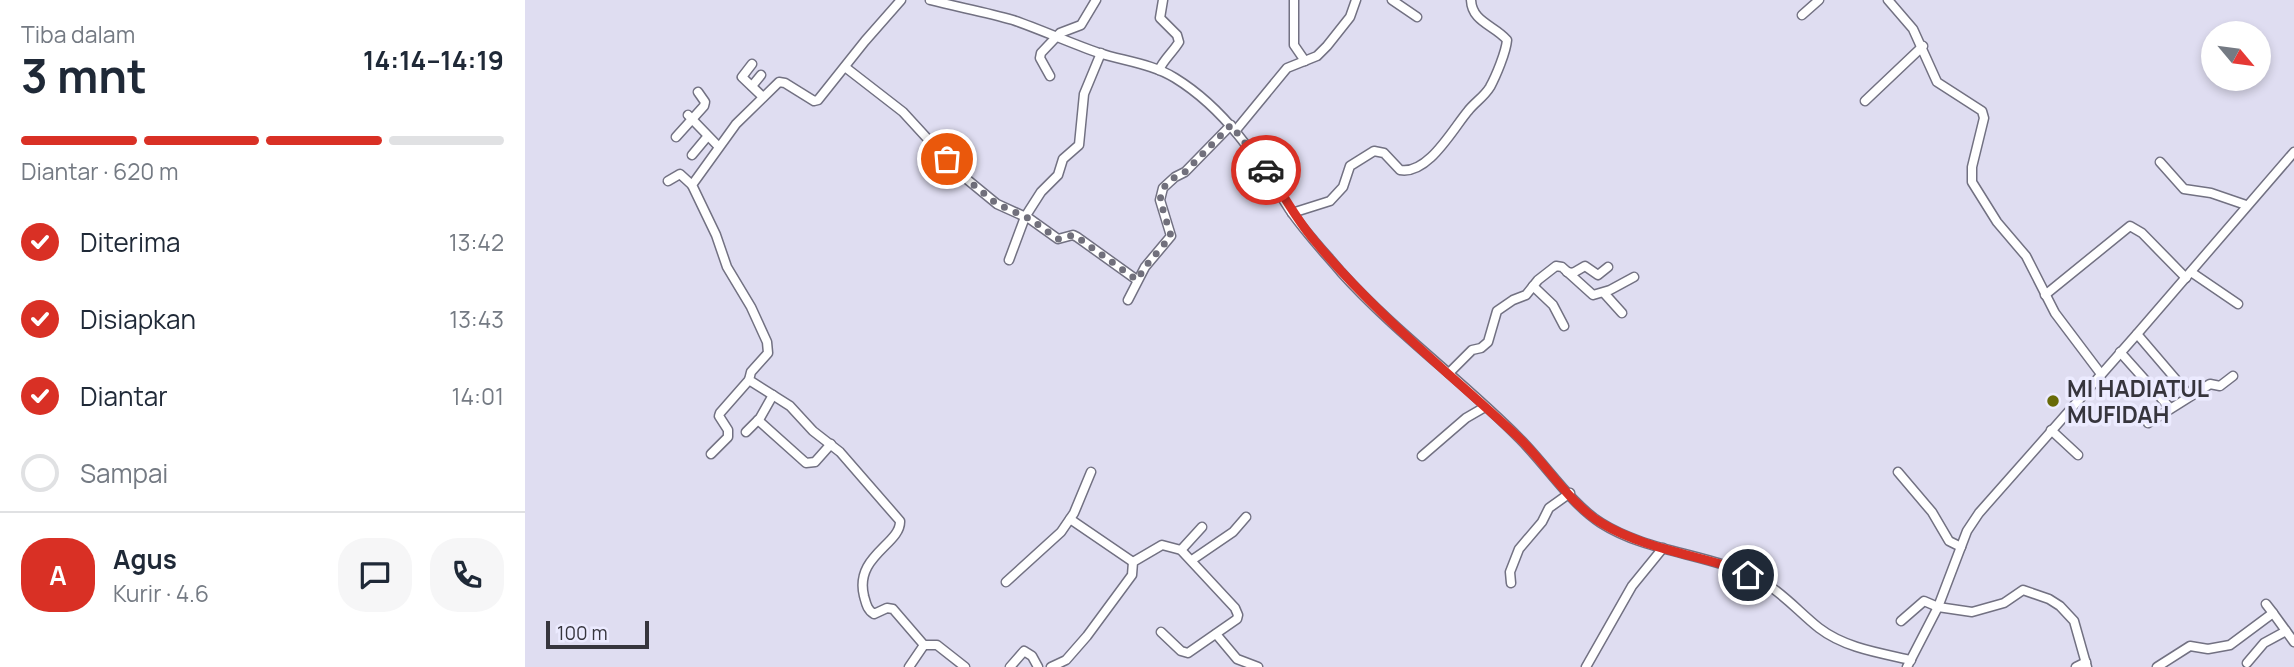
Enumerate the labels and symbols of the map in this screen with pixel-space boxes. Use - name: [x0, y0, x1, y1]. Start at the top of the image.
- north arrow: [2201, 21, 2271, 91]
- pin: [917, 129, 977, 189]
- courier: [1231, 135, 1301, 205]
- place label: MI HADIATUL MUFIDAH: [2067, 372, 2209, 430]
- marker: MI HADIATUL MUFIDAH: [2045, 393, 2061, 409]
- pin: [1718, 545, 1778, 605]
- scale bar: [546, 618, 649, 650]

